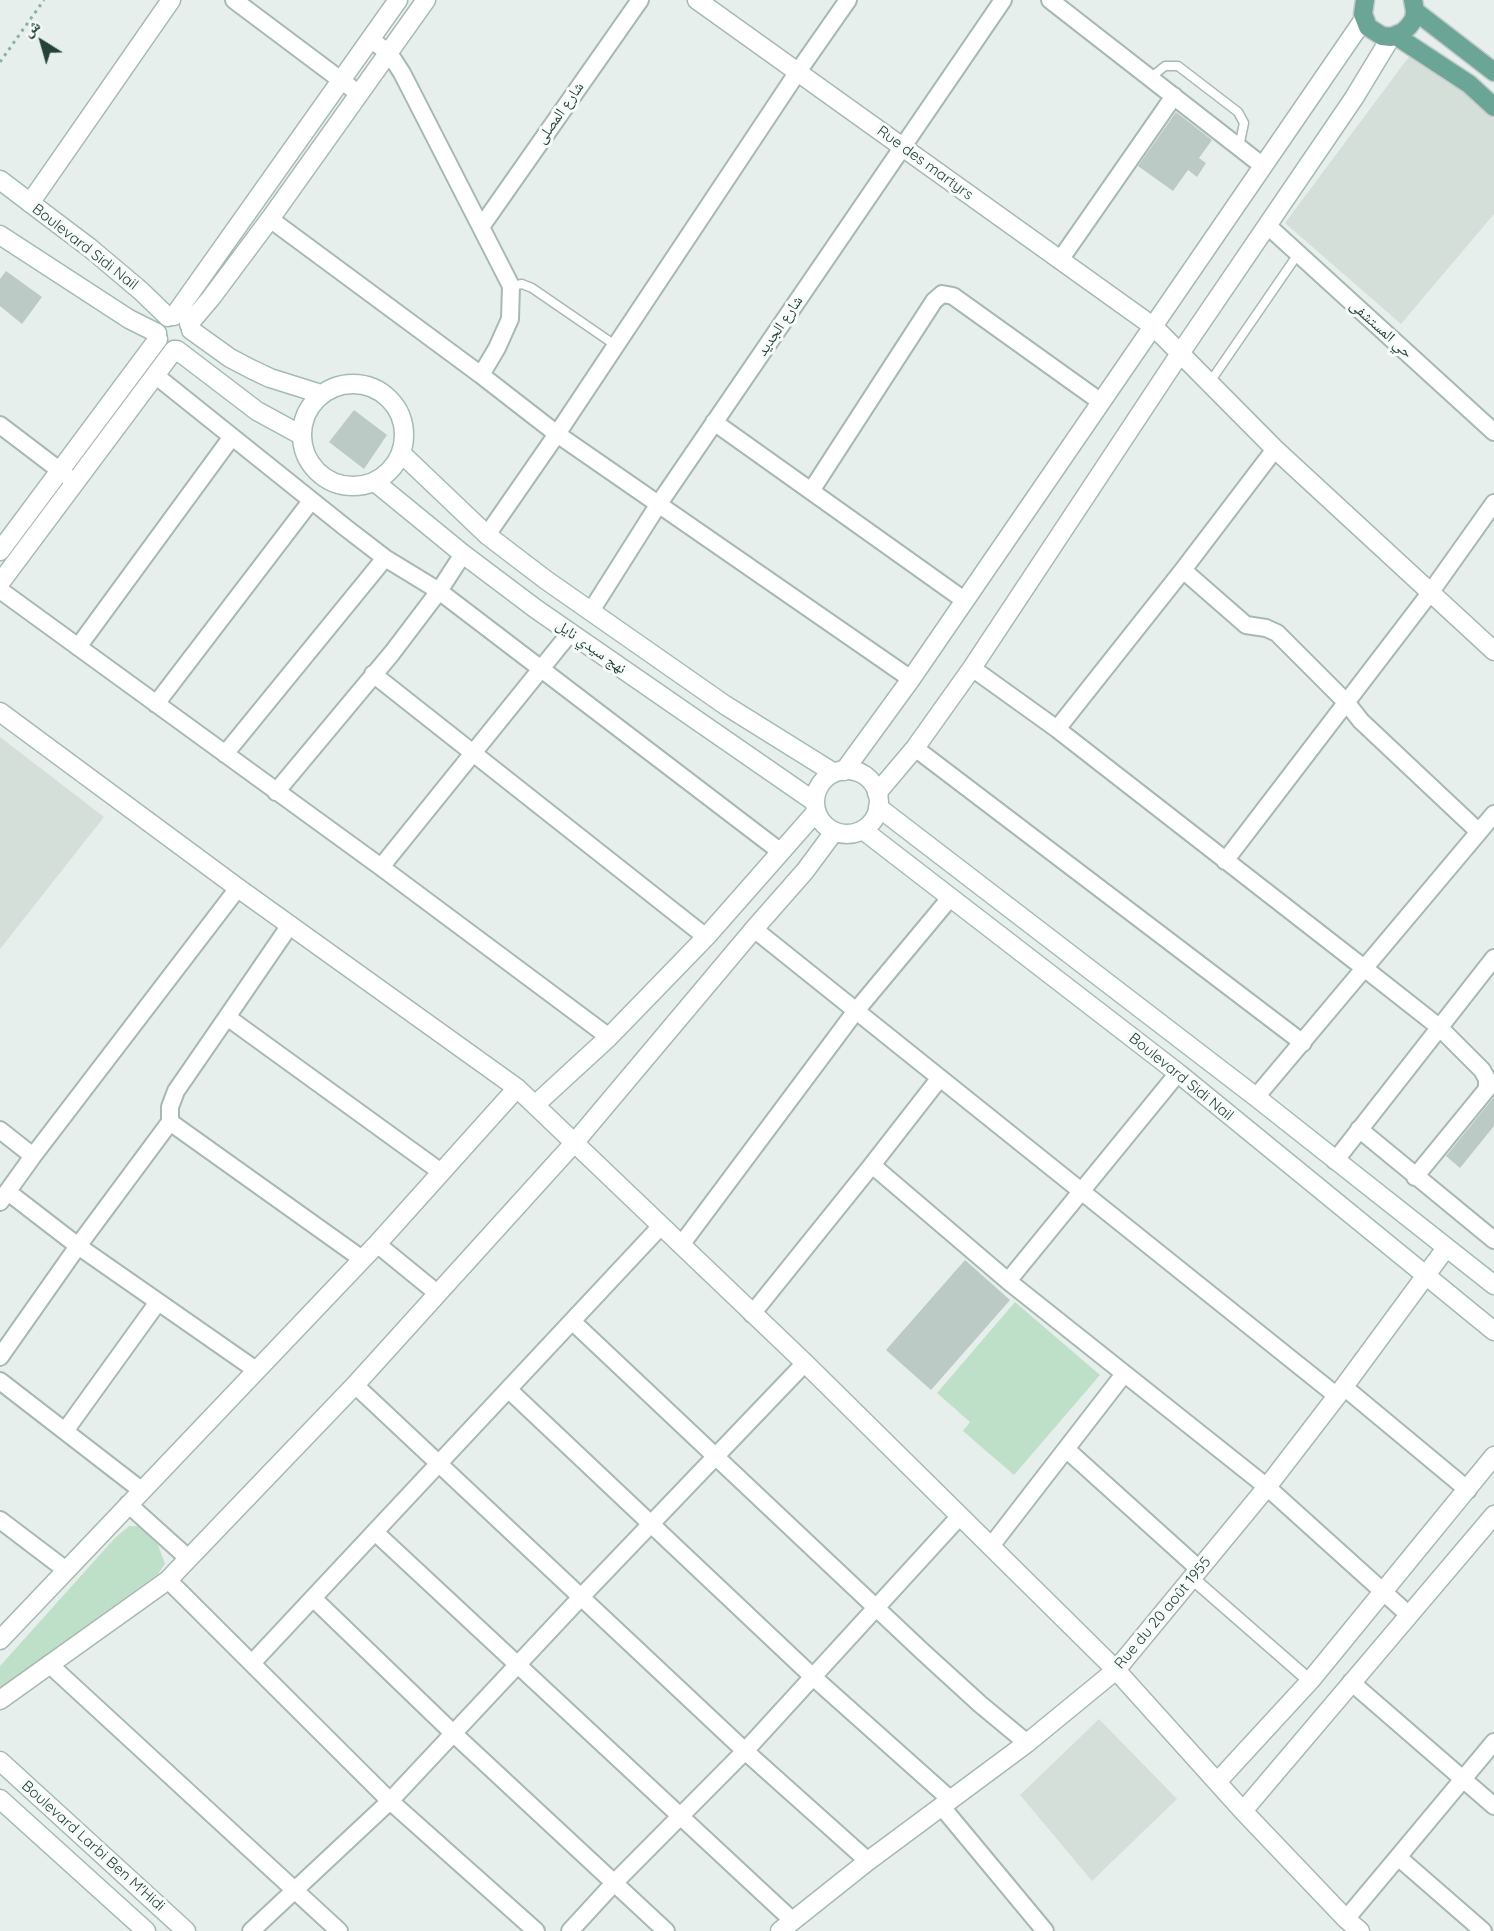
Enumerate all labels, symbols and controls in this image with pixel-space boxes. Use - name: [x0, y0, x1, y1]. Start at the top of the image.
- north arrow: [12, 12, 72, 72]
- text: ش: [18, 15, 44, 41]
- street label: شارع المصلى: [532, 79, 588, 147]
- street label: Rue des martyrs: [873, 122, 977, 204]
- street label: Boulevard Sidi Nail: [28, 200, 142, 294]
- street label: شارع الجديد: [753, 292, 807, 360]
- street label: حي المستشفى: [1346, 296, 1416, 362]
- street label: نهج سيدي نايل: [552, 616, 630, 678]
- street label: Boulevard Sidi Nail: [1125, 1029, 1237, 1125]
- street label: Rue du 20 août 1955: [1111, 1553, 1215, 1673]
- street label: Boulevard Larbi Ben M'Hidi: [18, 1777, 168, 1915]

